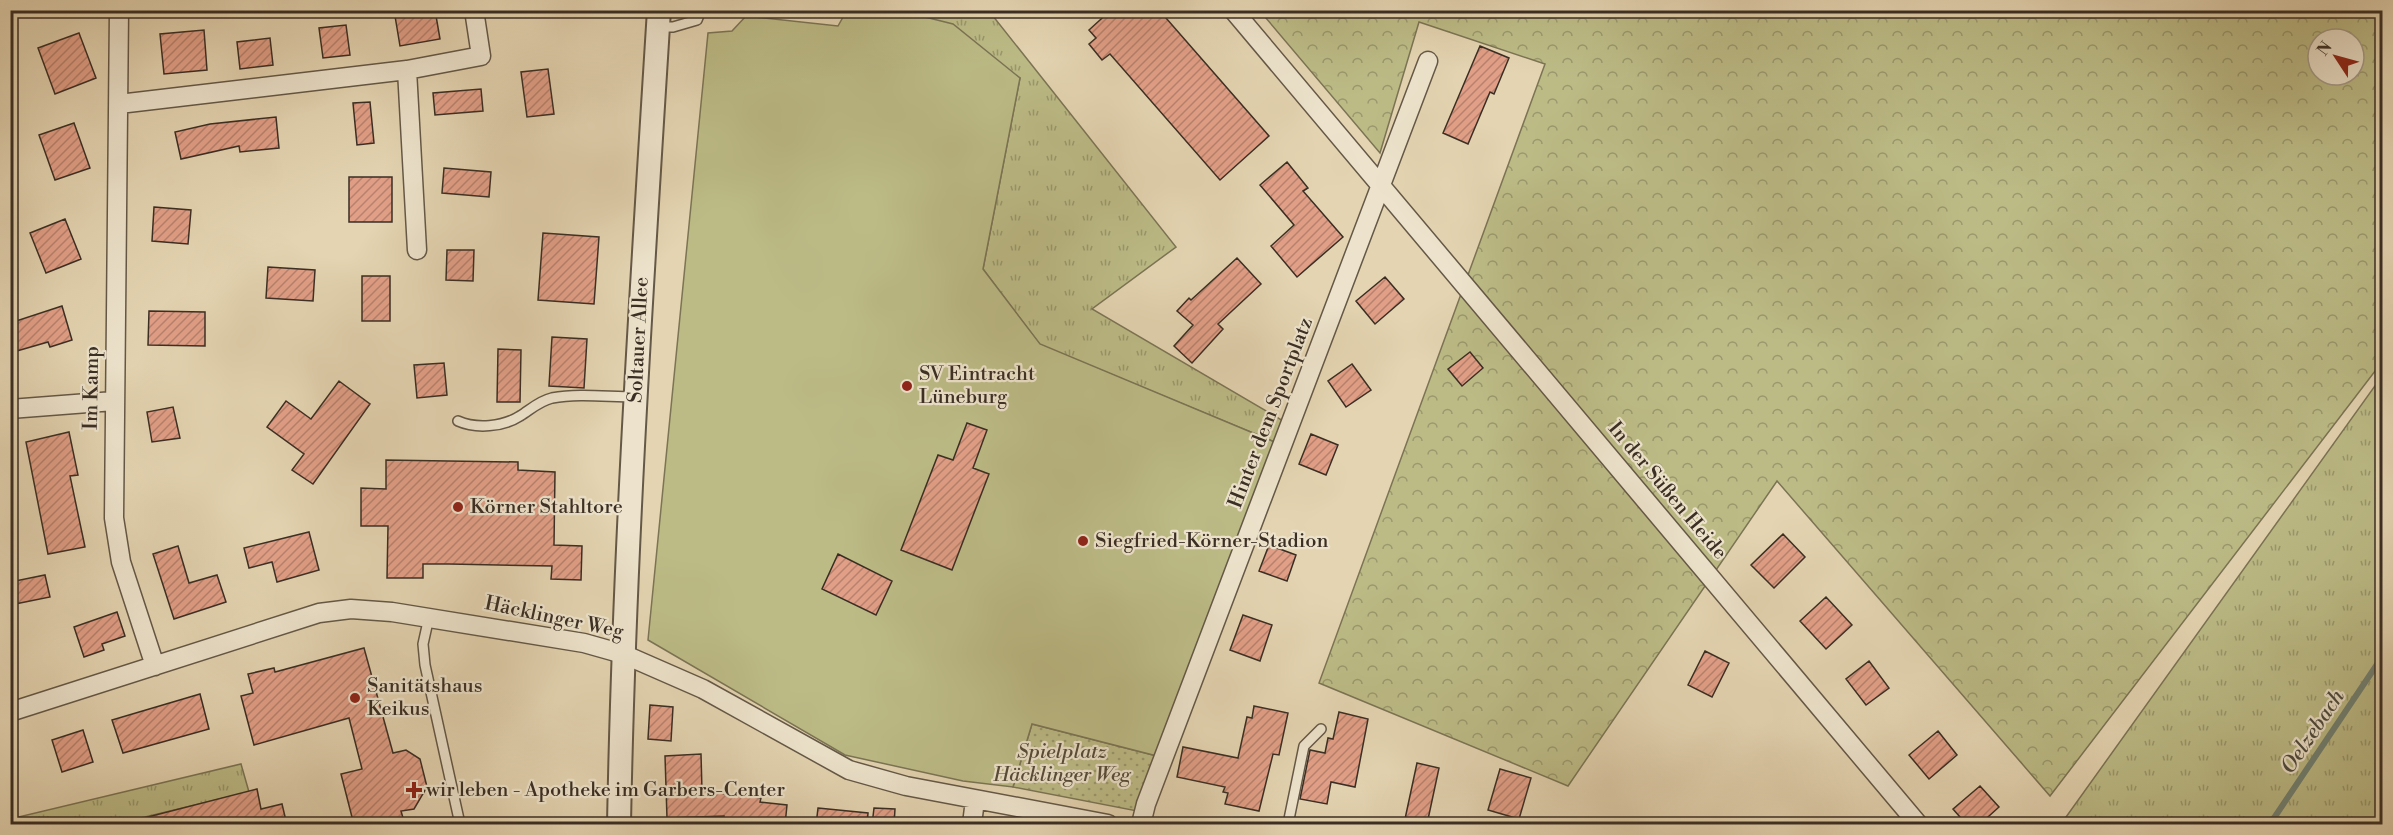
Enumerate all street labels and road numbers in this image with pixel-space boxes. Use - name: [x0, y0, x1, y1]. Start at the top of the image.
- street label: Soltauer Allee: [623, 276, 655, 404]
- street label: Hinter dem Sportplatz: [1223, 314, 1319, 512]
- street label: Im Kamp: [79, 346, 105, 430]
- street label: In der Süßen Heide: [1602, 417, 1732, 565]
- street label: Häcklinger Weg: [482, 591, 626, 645]

